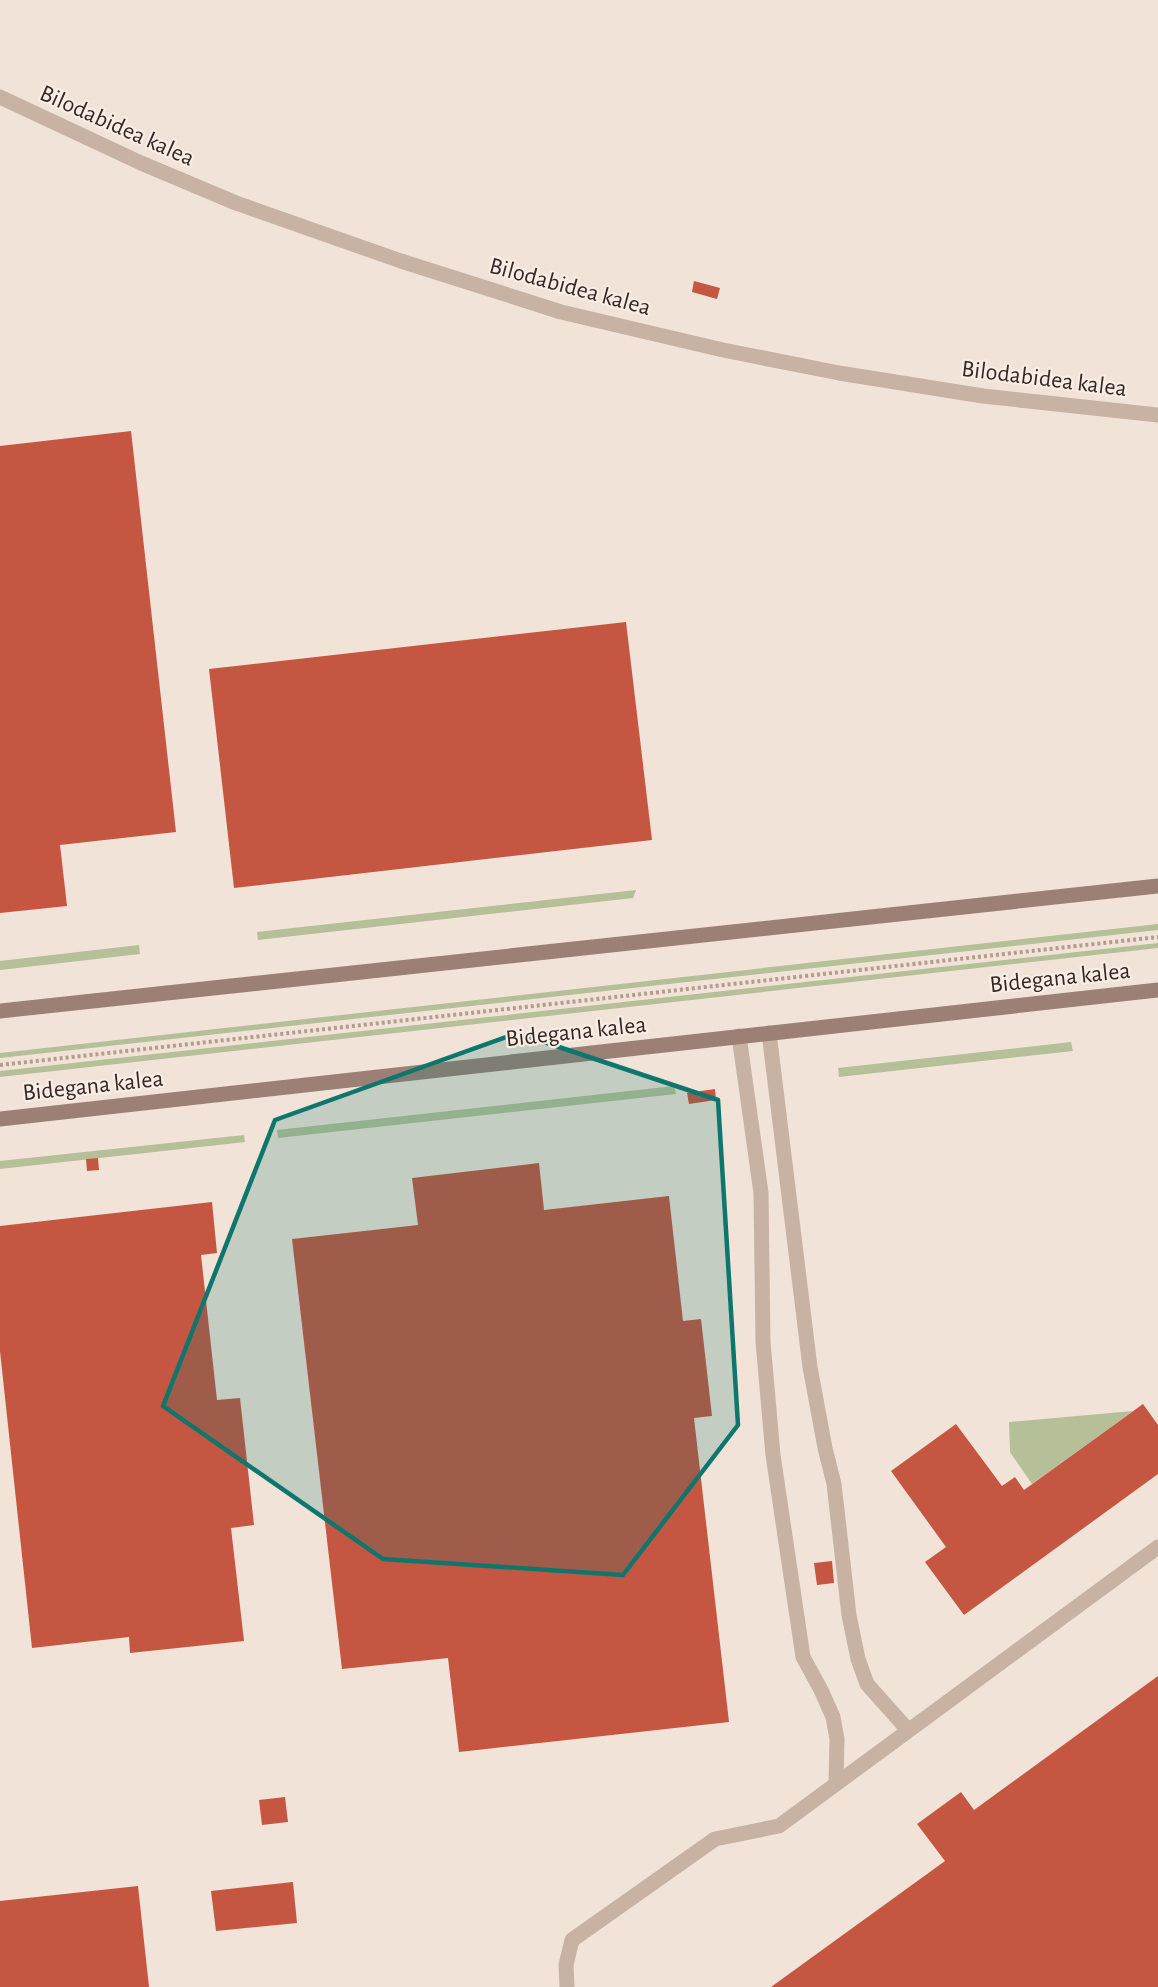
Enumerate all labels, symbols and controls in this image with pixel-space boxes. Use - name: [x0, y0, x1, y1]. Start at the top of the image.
- street label: Bilodabidea kalea: [36, 81, 198, 171]
- street label: Bilodabidea kalea: [487, 254, 653, 320]
- street label: Bilodabidea kalea: [960, 357, 1128, 401]
- street label: Bidegana kalea: [989, 959, 1131, 997]
- street label: Bidegana kalea: [505, 1013, 647, 1051]
- street label: Bidegana kalea: [22, 1067, 164, 1105]

